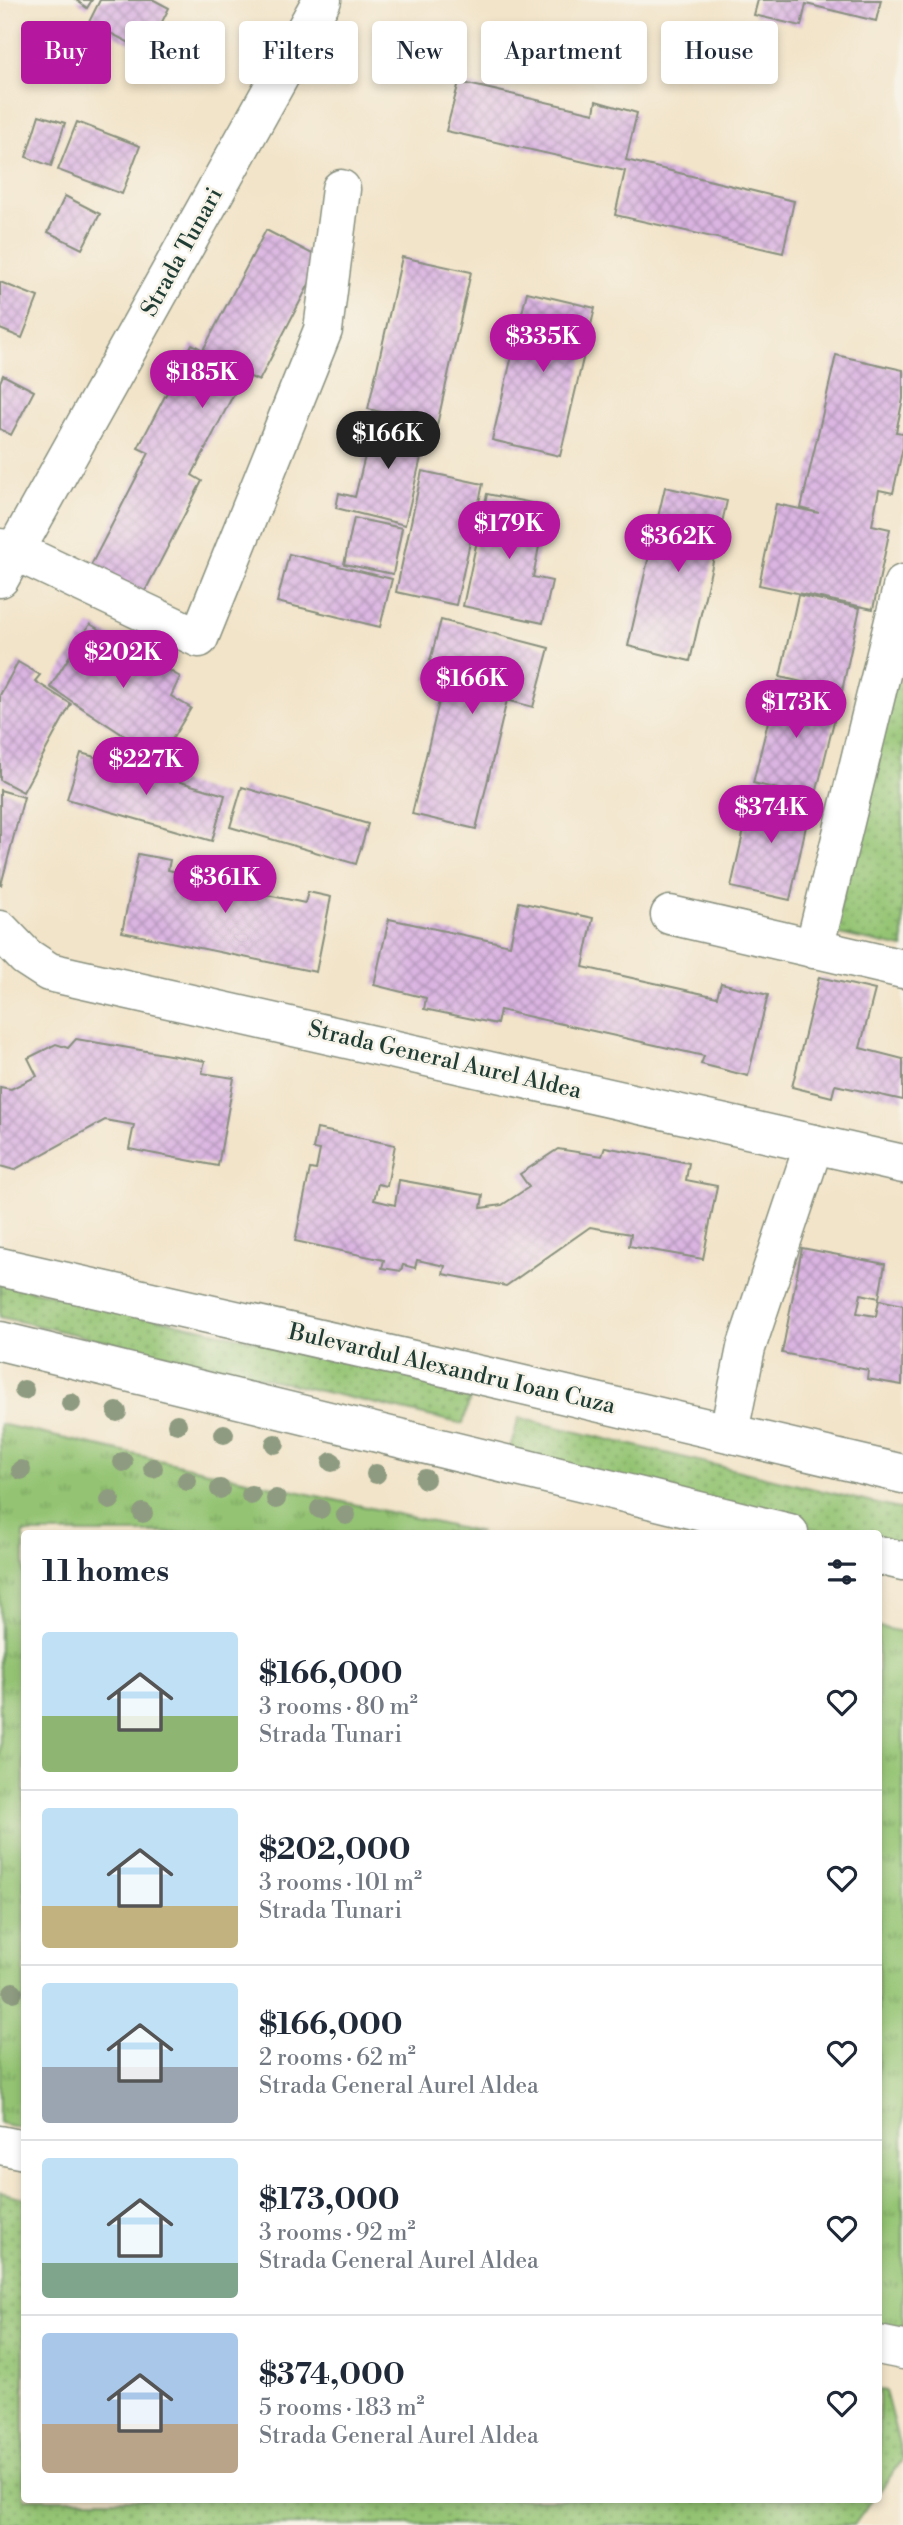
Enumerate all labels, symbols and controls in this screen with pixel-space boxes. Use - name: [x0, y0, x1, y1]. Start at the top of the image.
- chip: Buy: [21, 21, 111, 84]
- chip: Rent: [125, 21, 225, 84]
- chip: Filters: [239, 21, 358, 84]
- chip: New: [372, 21, 467, 84]
- chip: Apartment: [481, 21, 647, 84]
- chip: House: [661, 21, 778, 84]
- street label: Strada Tunari: [135, 183, 229, 321]
- pin: $335K: [494, 314, 592, 374]
- text: $335K: [506, 323, 580, 351]
- pin: $185K: [153, 350, 251, 410]
- text: $185K: [166, 359, 238, 387]
- pin: $166K: [339, 412, 437, 471]
- text: $166K: [352, 420, 424, 448]
- pin: $179K: [460, 502, 558, 561]
- text: $179K: [474, 510, 544, 538]
- pin: $362K: [629, 514, 727, 574]
- text: $362K: [640, 523, 716, 551]
- pin: $202K: [74, 630, 172, 690]
- text: $202K: [84, 639, 162, 667]
- pin: $166K: [423, 656, 521, 716]
- text: $166K: [436, 665, 508, 693]
- pin: $173K: [747, 680, 845, 740]
- text: $173K: [761, 689, 831, 717]
- pin: $227K: [97, 738, 195, 797]
- text: $227K: [109, 746, 183, 774]
- pin: $374K: [722, 786, 820, 845]
- text: $374K: [734, 794, 808, 822]
- pin: $361K: [176, 856, 274, 915]
- text: $361K: [189, 864, 261, 892]
- street label: Strada General Aurel Aldea: [306, 1015, 585, 1105]
- street label: Bulevardul Alexandru Ioan Cuza: [285, 1318, 618, 1420]
- text: 11 homes: [42, 1553, 169, 1591]
- icon: filters: [823, 1553, 861, 1591]
- text: $166,000: [259, 1655, 403, 1693]
- icon: home: [98, 1660, 182, 1744]
- icon: heart: [823, 1683, 861, 1721]
- text: 3 rooms · 80 m²: [259, 1693, 418, 1721]
- text: Strada Tunari: [259, 1721, 402, 1749]
- text: $202,000: [259, 1831, 410, 1869]
- icon: home: [98, 1836, 182, 1920]
- icon: heart: [823, 1859, 861, 1897]
- text: 3 rooms · 101 m²: [259, 1869, 422, 1897]
- text: Strada Tunari: [259, 1897, 402, 1925]
- text: $166,000: [259, 2006, 403, 2044]
- icon: home: [98, 2011, 182, 2095]
- icon: heart: [823, 2034, 861, 2072]
- text: 2 rooms · 62 m²: [259, 2044, 416, 2072]
- text: Strada General Aurel Aldea: [259, 2072, 539, 2100]
- text: $173,000: [259, 2181, 400, 2219]
- icon: home: [98, 2186, 182, 2270]
- icon: heart: [823, 2209, 861, 2247]
- text: 3 rooms · 92 m²: [259, 2219, 415, 2247]
- text: Strada General Aurel Aldea: [259, 2247, 539, 2275]
- text: $374,000: [259, 2356, 405, 2394]
- icon: home: [98, 2361, 182, 2445]
- icon: heart: [823, 2384, 861, 2422]
- text: 5 rooms · 183 m²: [259, 2394, 425, 2422]
- text: Strada General Aurel Aldea: [259, 2422, 539, 2450]

